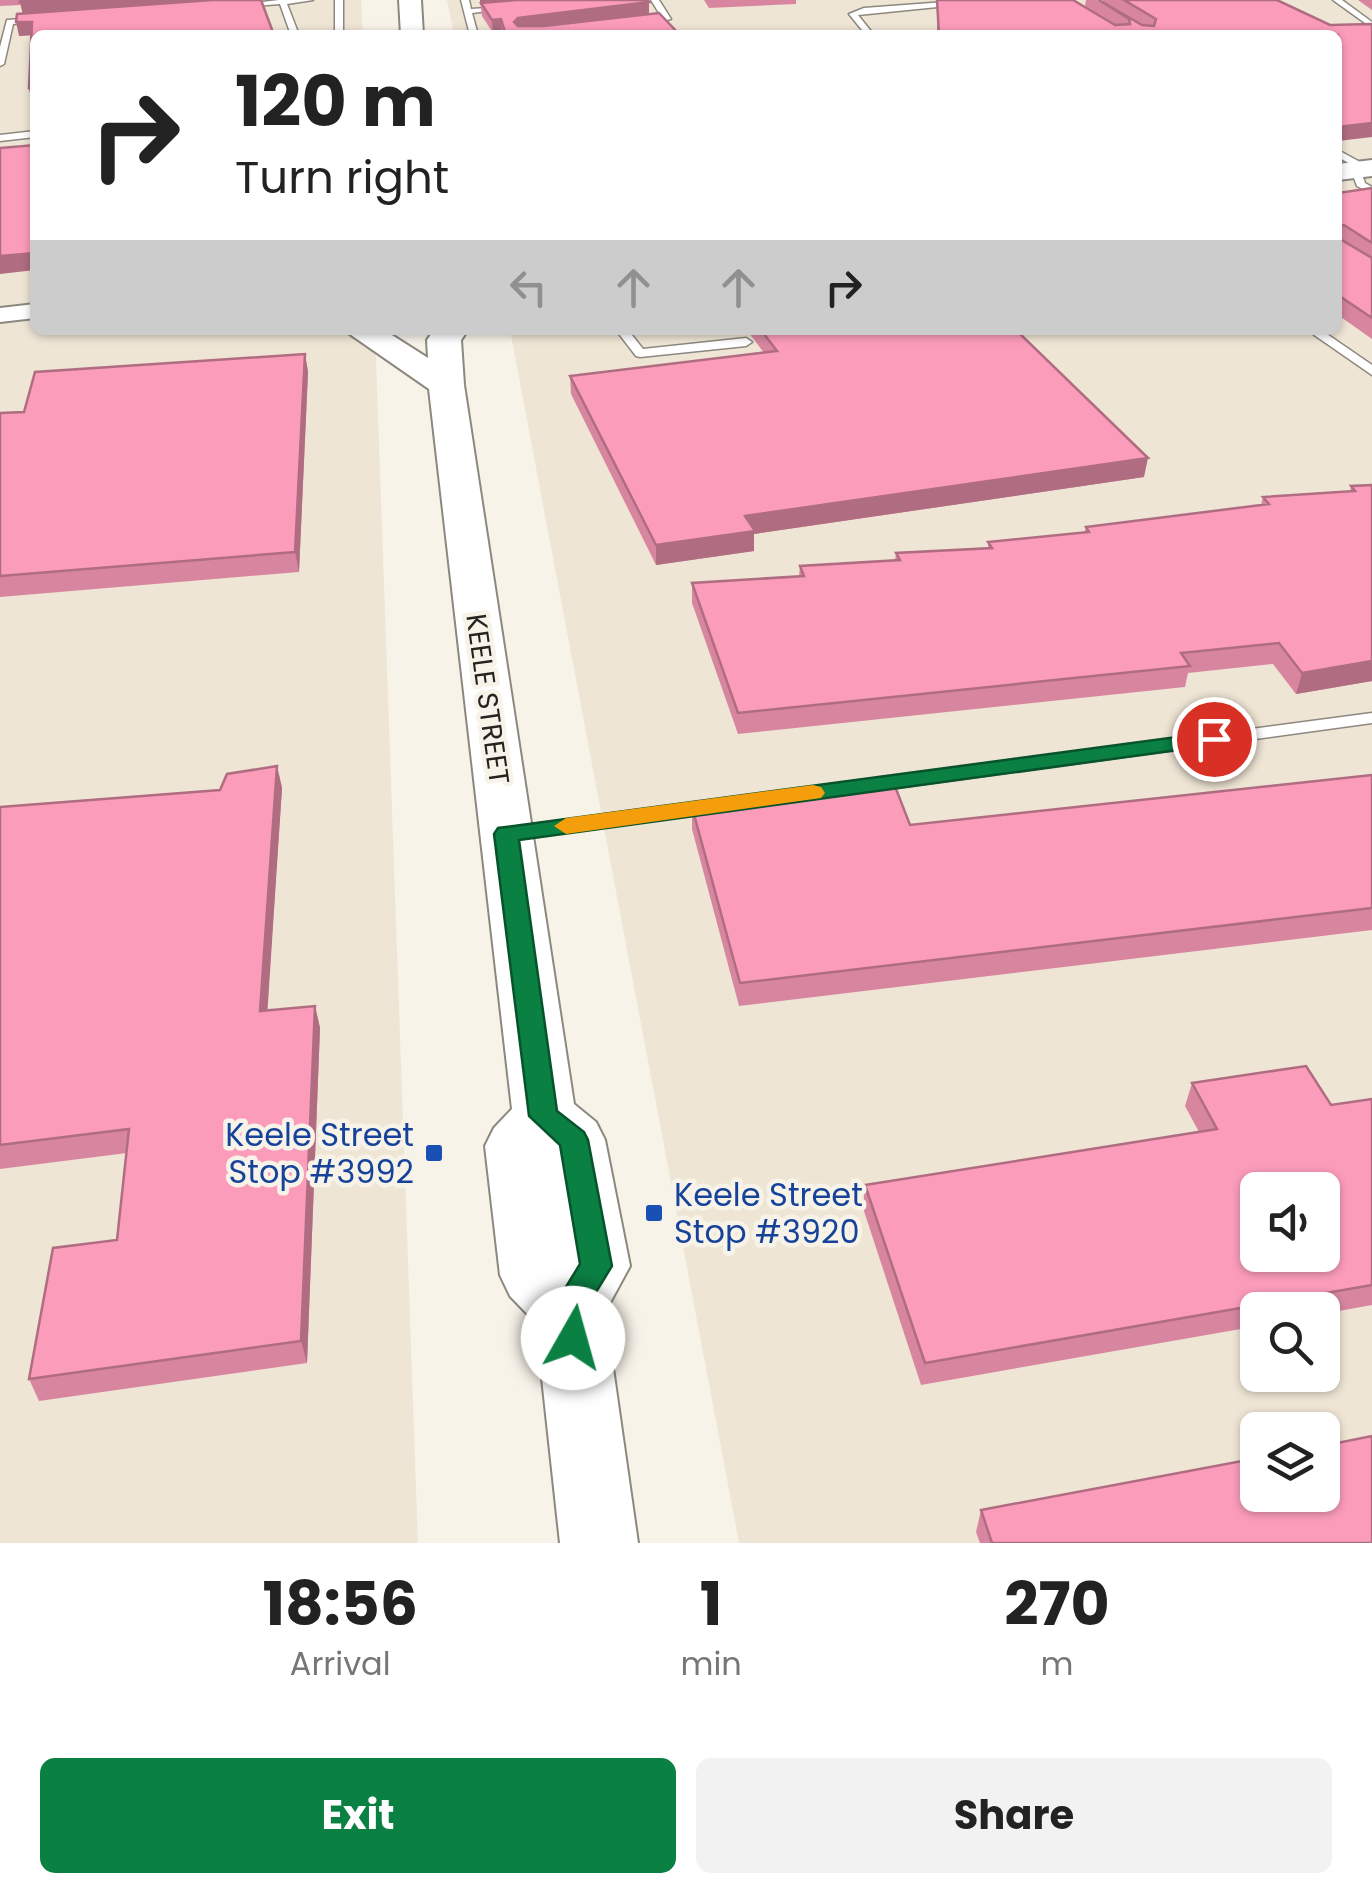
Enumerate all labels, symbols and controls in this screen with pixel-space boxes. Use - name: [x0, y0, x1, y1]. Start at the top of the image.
- text: 120 m: [235, 52, 436, 151]
- icon: right: [70, 70, 200, 200]
- text: Turn right: [235, 146, 449, 209]
- icon: left: [501, 260, 556, 315]
- icon: ahead: [606, 260, 661, 315]
- icon: ahead: [711, 260, 766, 315]
- icon: right: [816, 260, 871, 315]
- street label: KEELE STREET: [456, 611, 519, 787]
- pin: [1172, 697, 1257, 782]
- icon: arrive: [1187, 712, 1242, 767]
- place label: Keele Street Stop #3992: [225, 1112, 414, 1194]
- marker: Keele Street Stop #3992: [423, 1142, 445, 1164]
- place label: Keele Street Stop #3920: [674, 1172, 863, 1254]
- map controls: [1240, 1172, 1340, 1512]
- button: sound: [1240, 1172, 1340, 1272]
- marker: Keele Street Stop #3920: [643, 1202, 665, 1224]
- position arrow: [521, 1286, 625, 1390]
- button: search: [1240, 1292, 1340, 1392]
- button: layers: [1240, 1412, 1340, 1512]
- text: 18:56: [262, 1562, 418, 1646]
- text: 1: [700, 1562, 722, 1646]
- text: 270: [1004, 1562, 1110, 1646]
- text: Arrival: [290, 1641, 391, 1686]
- text: min: [680, 1641, 742, 1686]
- text: m: [1040, 1641, 1073, 1686]
- button: Exit: [40, 1758, 676, 1873]
- button: Share: [696, 1758, 1332, 1873]

